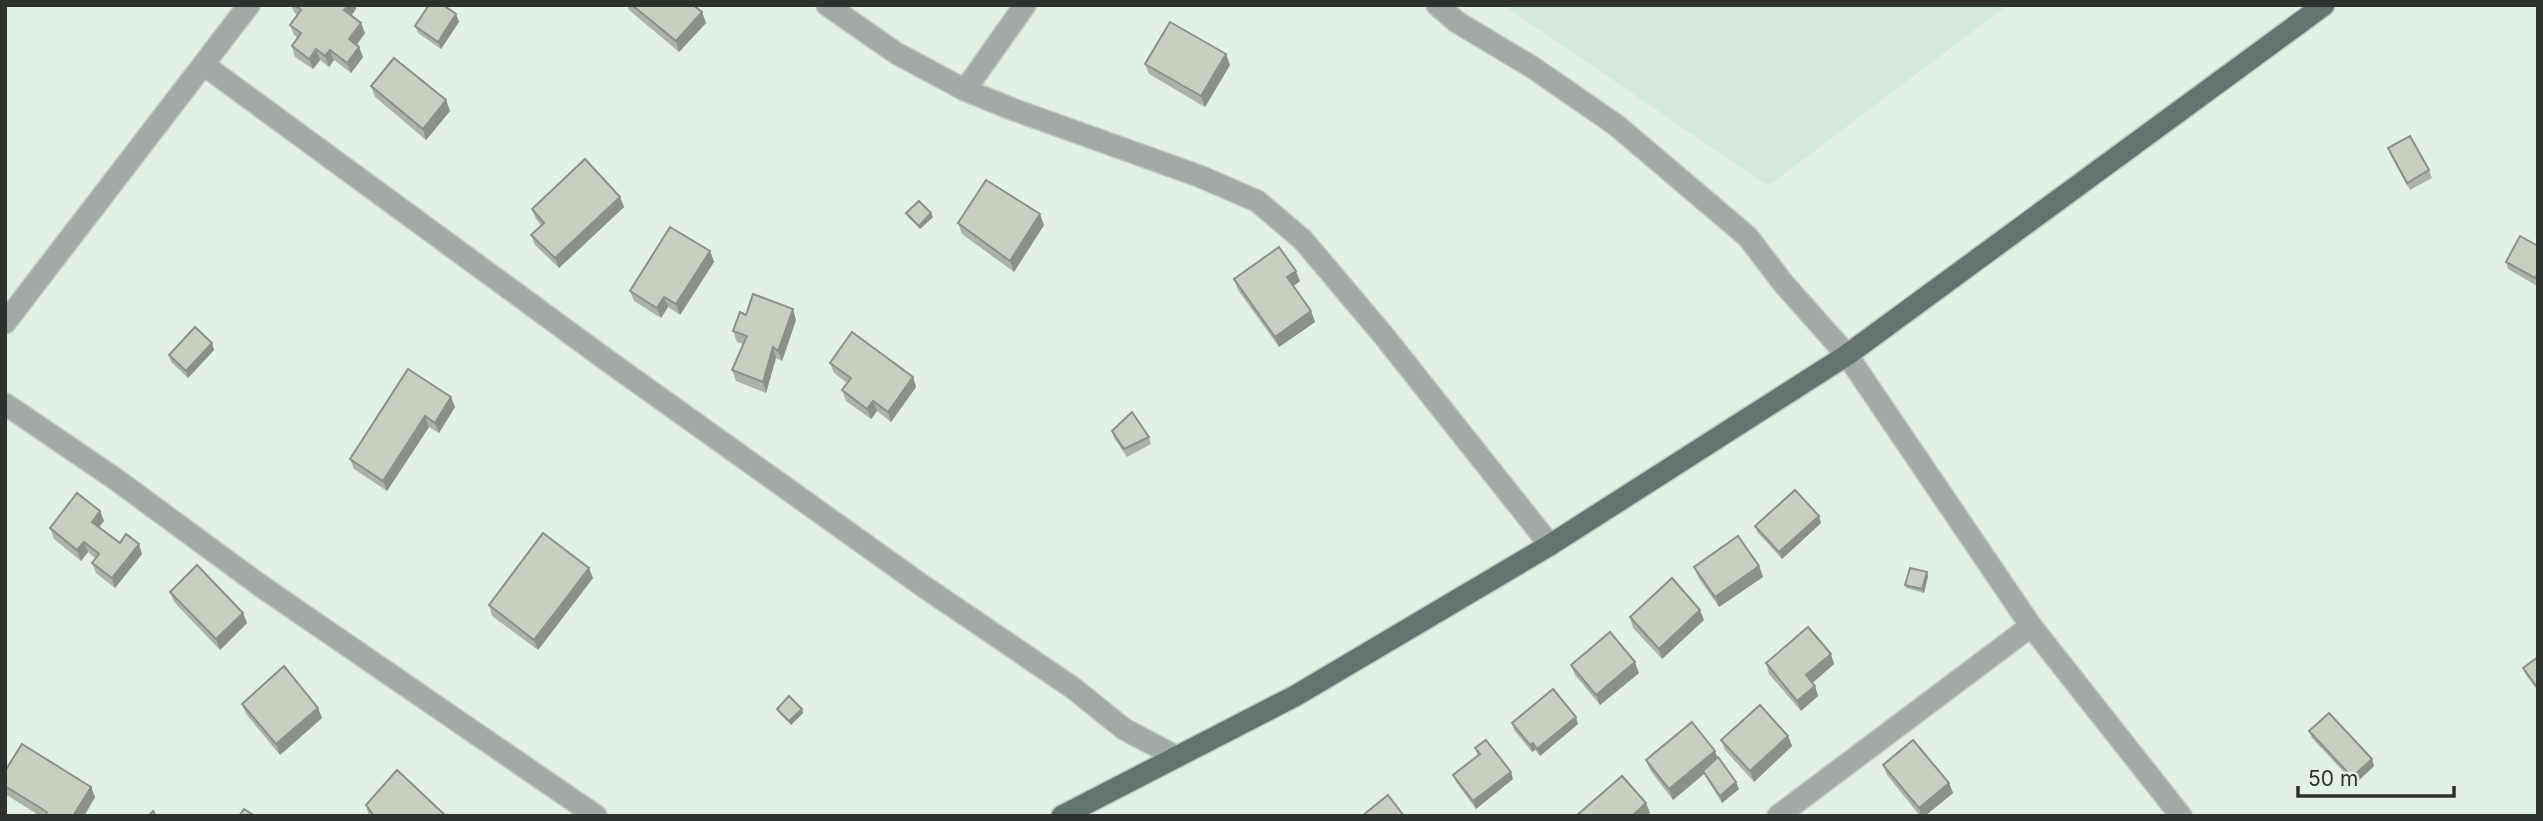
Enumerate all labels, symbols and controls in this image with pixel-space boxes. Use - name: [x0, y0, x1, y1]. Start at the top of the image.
- scale bar: [2298, 754, 2454, 798]
- text: 50 m: [2308, 766, 2358, 791]

